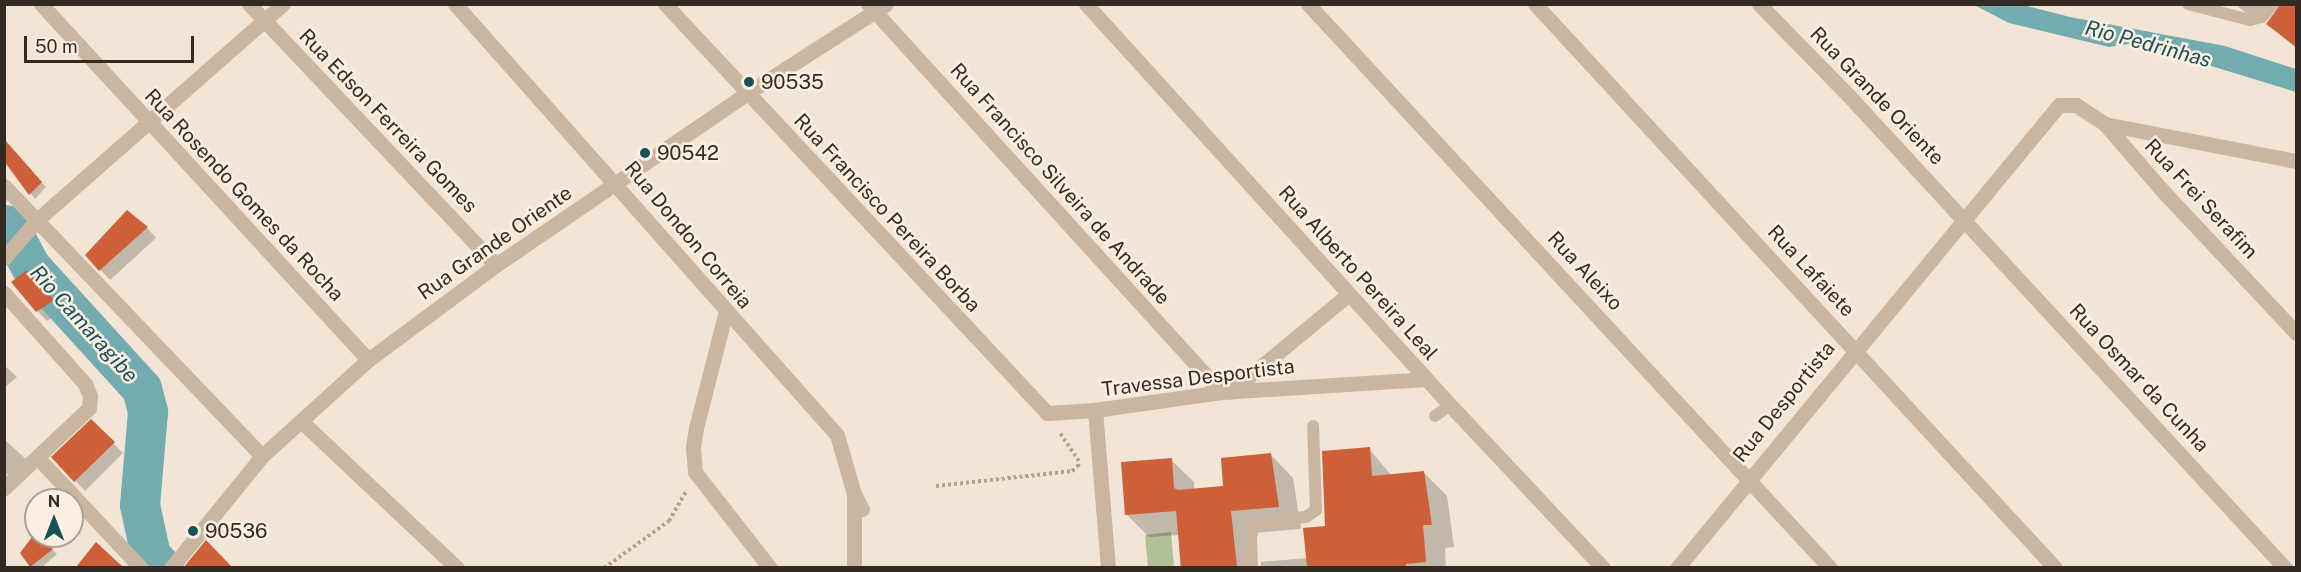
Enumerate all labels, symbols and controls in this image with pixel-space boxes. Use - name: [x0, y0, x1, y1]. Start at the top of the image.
- water label: Rio Pedrinhas: [2082, 15, 2214, 73]
- street label: Rua Grande Oriente: [1805, 22, 1949, 170]
- scale bar: [27, 24, 196, 62]
- street label: Rua Edson Ferreira Gomes: [294, 24, 482, 218]
- text: 50 m: [35, 36, 78, 57]
- street label: Rua Francisco Silveira de Andrade: [945, 58, 1175, 310]
- place label: 90535: [761, 70, 824, 94]
- marker: 90535: [742, 75, 756, 89]
- street label: Rua Rosendo Gomes da Rocha: [139, 84, 349, 306]
- street label: Rua Francisco Pereira Borba: [789, 109, 985, 317]
- street label: Rua Frei Serafim: [2139, 134, 2263, 264]
- place label: 90542: [657, 141, 719, 165]
- marker: 90542: [638, 146, 652, 160]
- street label: Rua Dondon Correia: [619, 156, 757, 314]
- street label: Rua Grande Oriente: [413, 181, 577, 305]
- street label: Rua Alberto Pereira Leal: [1273, 181, 1443, 365]
- street label: Rua Lafaiete: [1762, 220, 1860, 322]
- street label: Rua Aleixo: [1542, 227, 1628, 315]
- water label: Rio Camaragibe: [25, 260, 143, 388]
- street label: Rua Osmar da Cunha: [2064, 299, 2214, 457]
- street label: Rua Desportista: [1728, 337, 1840, 467]
- street label: Travessa Desportista: [1100, 354, 1296, 402]
- north arrow: [24, 488, 84, 548]
- text: N: [48, 492, 60, 511]
- place label: 90536: [205, 519, 267, 543]
- marker: 90536: [186, 524, 200, 538]

